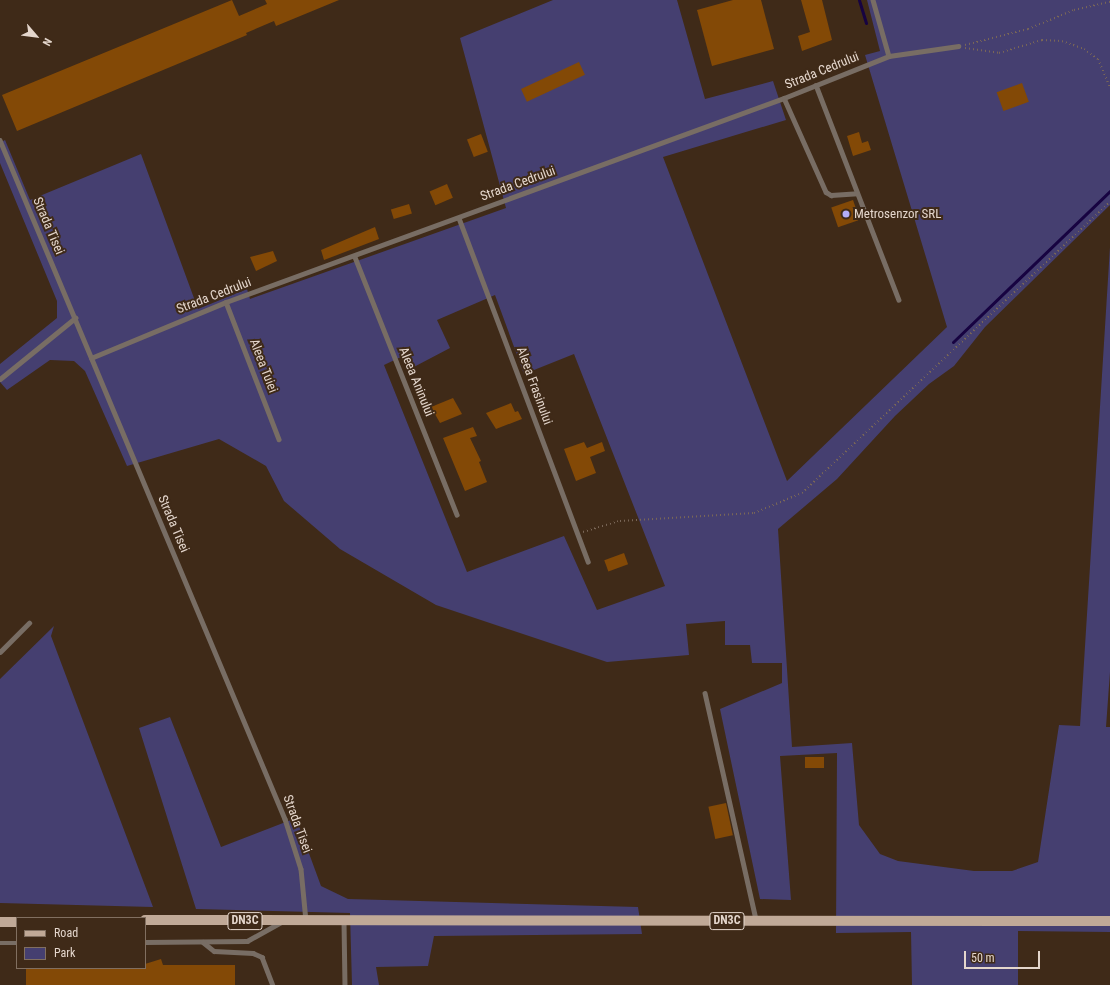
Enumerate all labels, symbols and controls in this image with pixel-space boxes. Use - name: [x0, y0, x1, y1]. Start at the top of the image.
- north arrow: [16, 16, 56, 56]
- text: N: [40, 36, 54, 48]
- street label: Strada Cedrului: [783, 49, 861, 93]
- street label: Strada Cedrului: [478, 163, 558, 205]
- street label: Strada Tisei: [29, 195, 67, 257]
- place label: Metrosenzor SRL: [854, 206, 941, 222]
- marker: Metrosenzor SRL: [841, 209, 851, 219]
- street label: Strada Cedrului: [175, 275, 253, 317]
- street label: Aleea Tuiei: [246, 337, 280, 395]
- street label: Aleea Aninului: [395, 345, 437, 419]
- street label: Aleea Frasinului: [513, 345, 555, 427]
- street label: Strada Tisei: [154, 493, 192, 555]
- street label: Strada Tisei: [279, 793, 315, 855]
- road number: DN3C: [227, 911, 263, 931]
- road number: DN3C: [709, 911, 745, 931]
- legend: [16, 917, 146, 969]
- text: Road: [54, 926, 78, 940]
- scale bar: [966, 943, 1042, 969]
- text: Park: [54, 946, 75, 960]
- text: 50 m: [971, 951, 995, 965]

